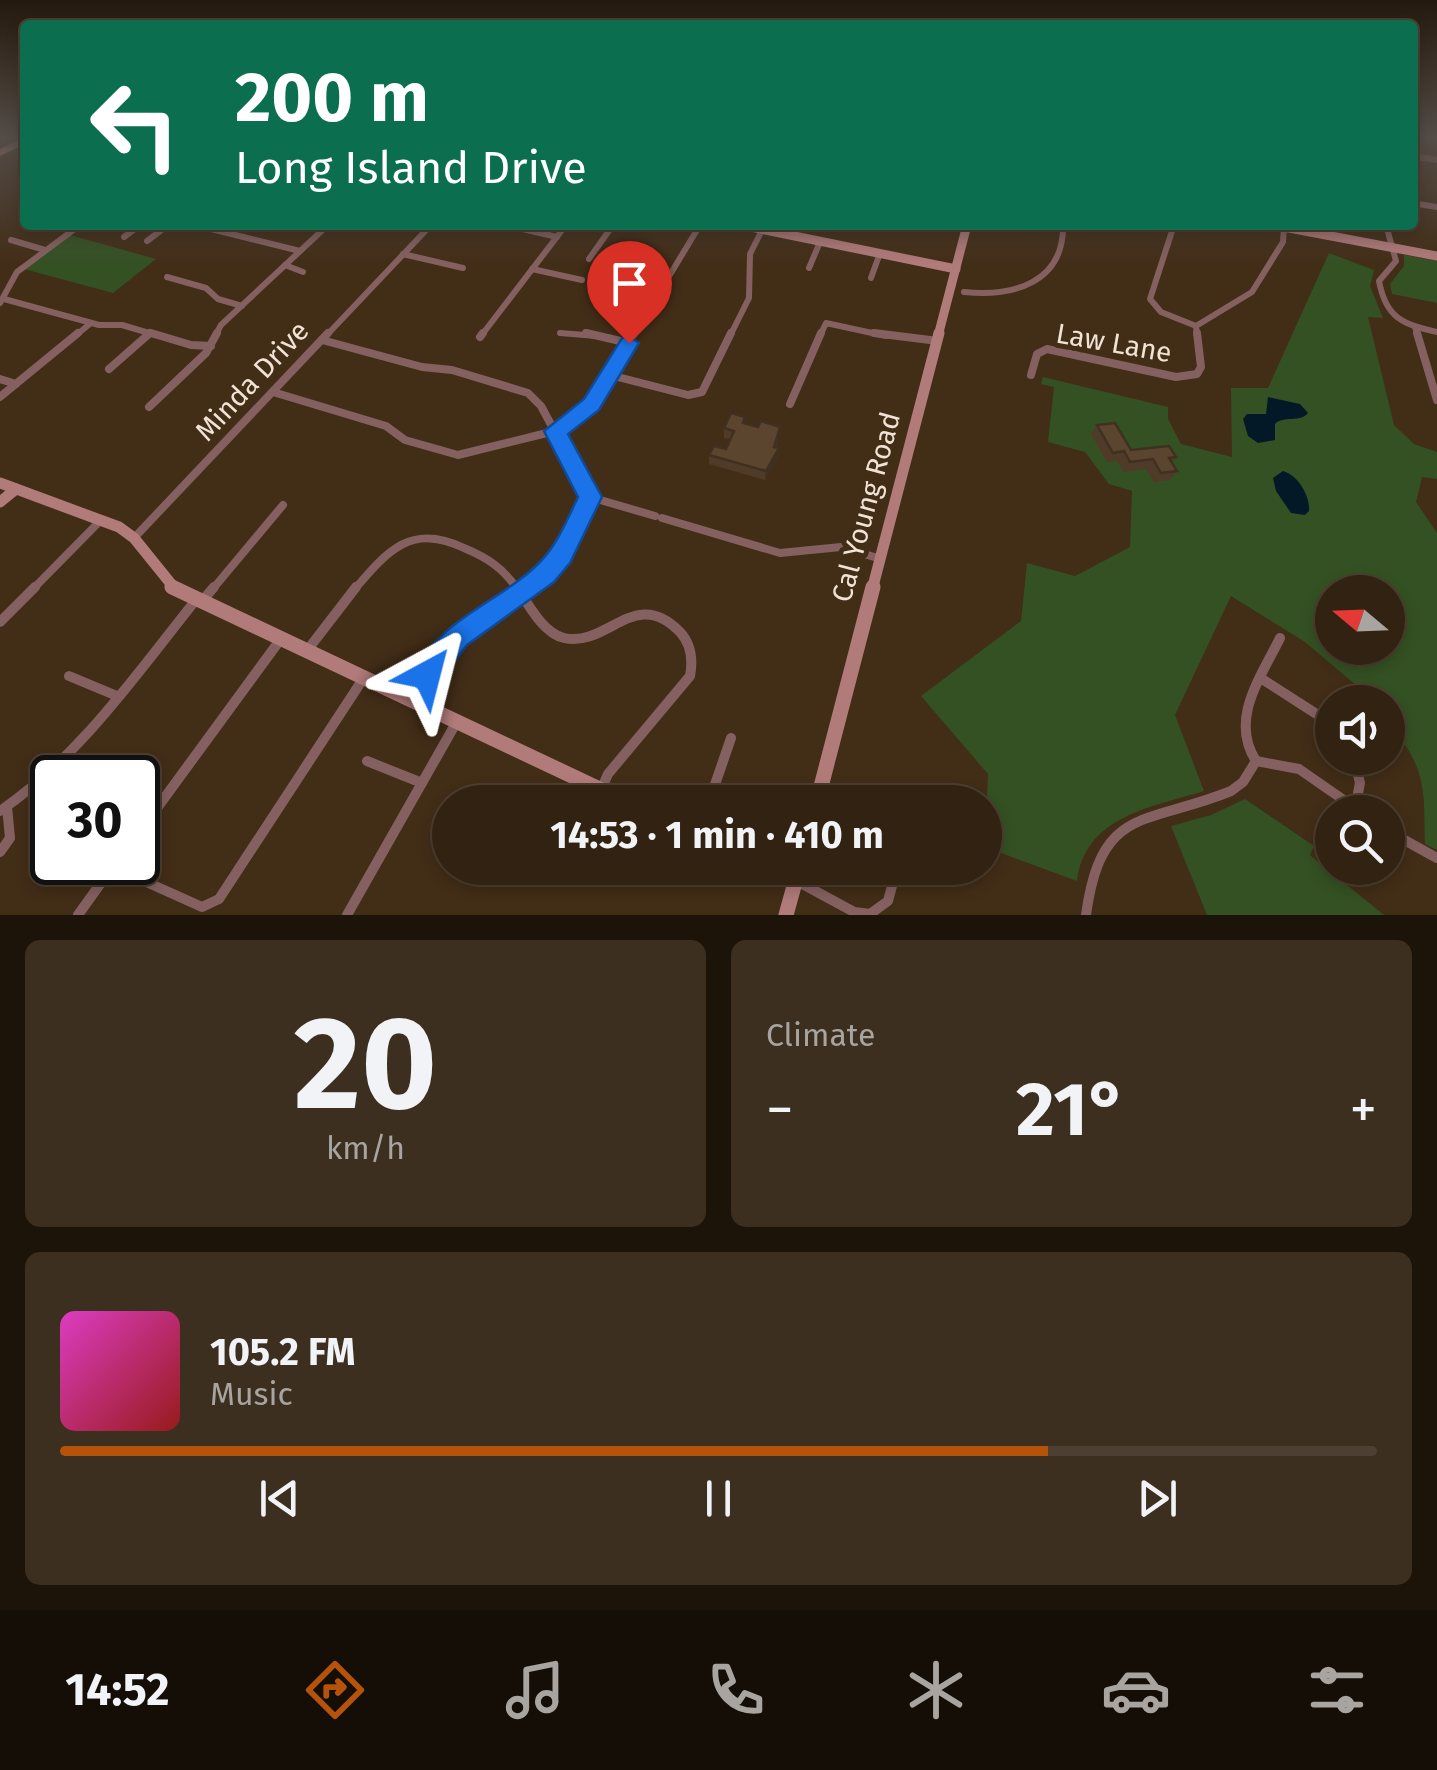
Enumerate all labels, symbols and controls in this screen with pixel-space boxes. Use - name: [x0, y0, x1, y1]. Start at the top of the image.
- text: 200 m: [235, 56, 429, 140]
- icon: left: [70, 60, 200, 190]
- text: Long Island Drive: [235, 141, 587, 195]
- pin: [587, 241, 672, 344]
- icon: arrive: [602, 256, 657, 311]
- street label: Minda Drive: [188, 314, 316, 448]
- street label: Law Lane: [1054, 317, 1174, 369]
- street label: Cal Young Road: [825, 408, 907, 606]
- north arrow: [1315, 575, 1405, 665]
- map controls: [1315, 575, 1405, 885]
- position arrow: [375, 623, 479, 727]
- button: sound: [1315, 685, 1405, 775]
- speed limit sign: 30: [30, 755, 160, 885]
- button: search: [1315, 795, 1405, 885]
- text: 14:53 · 1 min · 410 m: [550, 812, 884, 858]
- text: 20: [294, 986, 437, 1142]
- text: Climate: [766, 1016, 875, 1054]
- text: 21°: [1016, 1065, 1127, 1155]
- text: −: [766, 1077, 794, 1143]
- text: +: [1350, 1077, 1377, 1143]
- text: km/h: [326, 1129, 405, 1167]
- text: 105.2 FM: [210, 1329, 355, 1375]
- text: Music: [210, 1375, 293, 1413]
- icon: previous: [252, 1471, 307, 1526]
- icon: pause: [691, 1471, 746, 1526]
- icon: next: [1130, 1471, 1185, 1526]
- icon: directions: [300, 1655, 370, 1725]
- icon: music: [500, 1655, 570, 1725]
- icon: phone: [701, 1655, 771, 1725]
- icon: climate: [901, 1655, 971, 1725]
- icon: car: [1101, 1655, 1171, 1725]
- icon: filters: [1302, 1655, 1372, 1725]
- text: 14:52: [65, 1663, 169, 1717]

